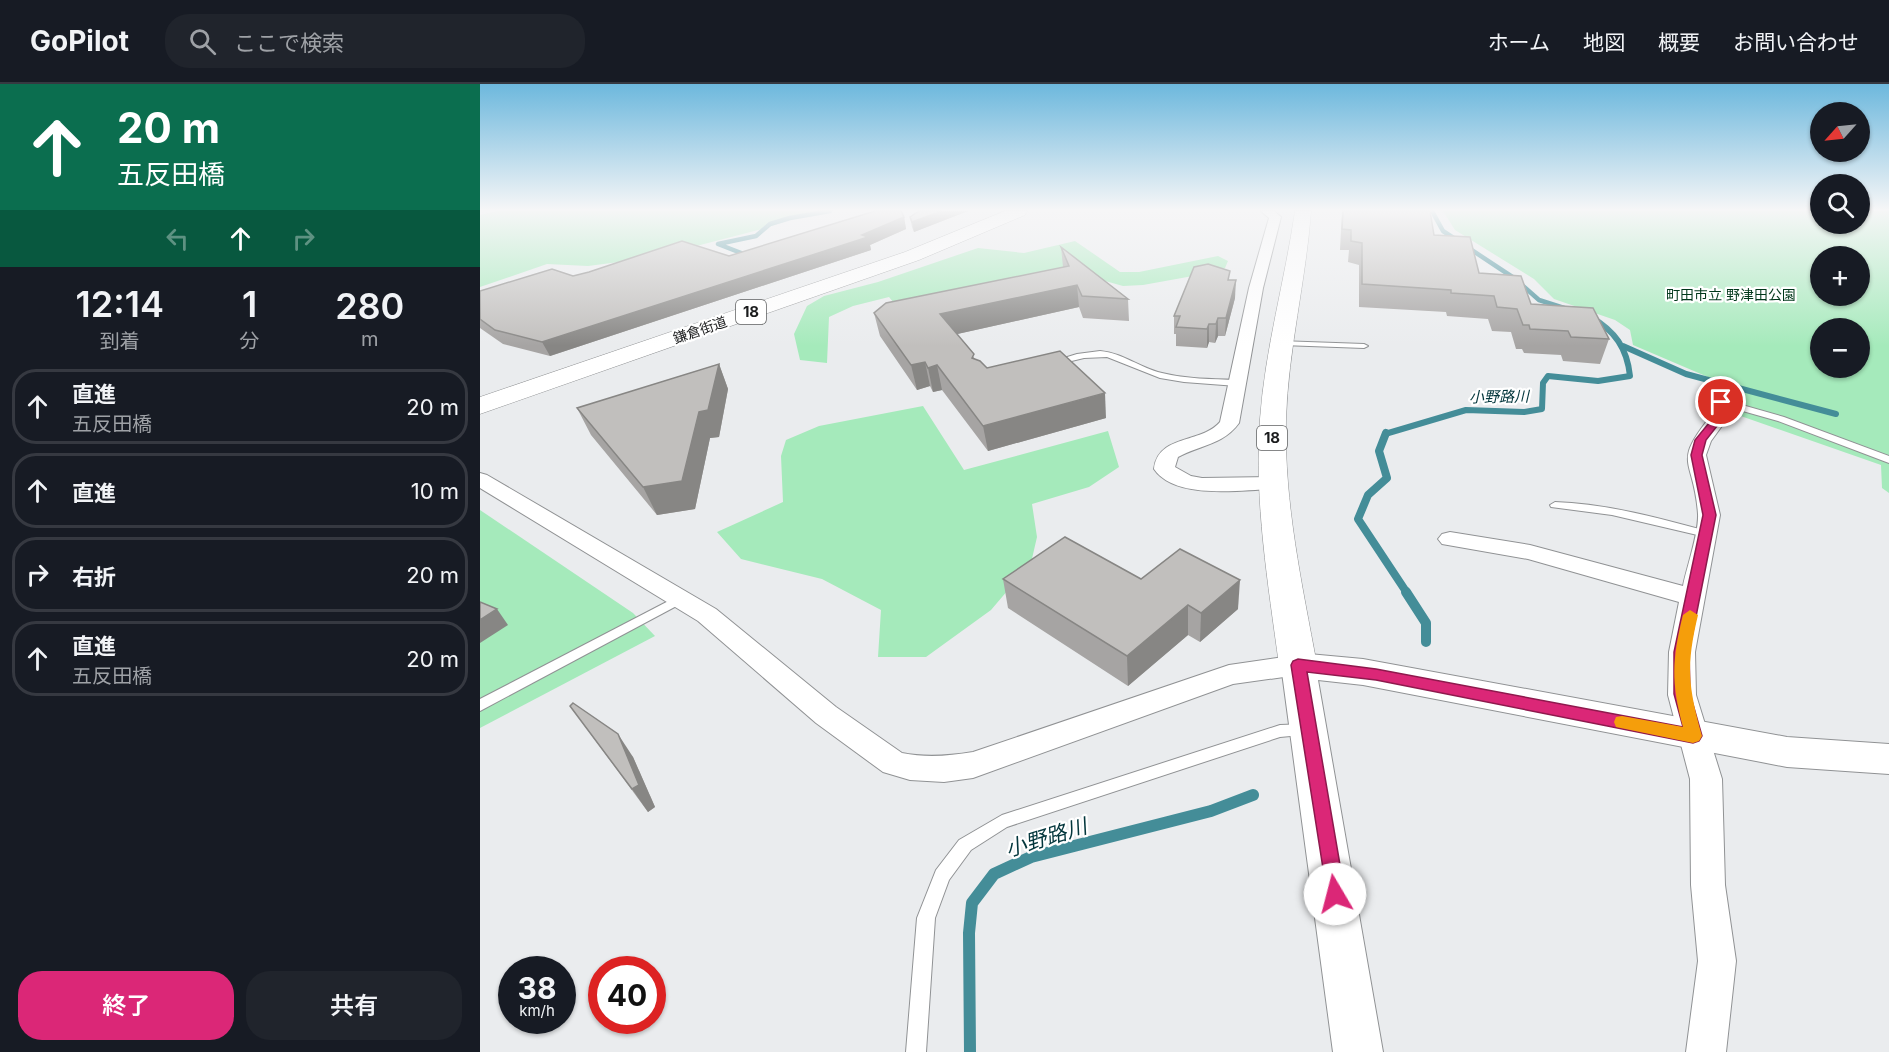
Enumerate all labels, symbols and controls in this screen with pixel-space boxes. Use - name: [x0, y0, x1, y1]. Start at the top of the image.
- search box: [165, 14, 585, 68]
- text: GoPilot: [30, 24, 129, 58]
- icon: search: [186, 25, 219, 58]
- text: ここで検索: [234, 30, 344, 56]
- text: ホーム: [1488, 30, 1550, 55]
- text: 地図: [1583, 30, 1625, 55]
- text: 概要: [1658, 30, 1700, 55]
- text: お問い合わせ: [1733, 30, 1859, 55]
- text: 20 m: [117, 102, 220, 153]
- north arrow: [1810, 102, 1870, 162]
- map controls: [1810, 102, 1870, 378]
- icon: ahead: [18, 108, 96, 186]
- text: 五反田橋: [117, 158, 225, 191]
- button: search: [1810, 174, 1870, 234]
- icon: left: [161, 222, 194, 255]
- icon: ahead: [224, 222, 257, 255]
- icon: right: [287, 222, 320, 255]
- button: +: [1810, 246, 1870, 306]
- text: 12:14: [76, 282, 164, 326]
- text: 1: [242, 282, 257, 326]
- text: 280: [335, 284, 404, 328]
- park label: 町田市立 野津田公園: [1666, 286, 1796, 303]
- road number: 18: [736, 300, 766, 324]
- street label: 鎌倉街道: [671, 312, 729, 347]
- button: −: [1810, 318, 1870, 378]
- text: m: [361, 327, 379, 351]
- text: 到着: [100, 329, 140, 353]
- text: 分: [240, 329, 260, 353]
- pin: [1695, 376, 1746, 427]
- text: 直進: [72, 381, 116, 407]
- icon: arrive: [1704, 385, 1737, 418]
- water label: 小野路川: [1469, 386, 1531, 407]
- icon: ahead: [21, 390, 54, 423]
- text: 20 m: [406, 394, 459, 420]
- text: 五反田橋: [72, 412, 152, 436]
- road number: 18: [1257, 426, 1287, 450]
- icon: ahead: [21, 474, 54, 507]
- text: 10 m: [411, 478, 459, 504]
- text: 直進: [72, 480, 116, 506]
- icon: right: [21, 558, 54, 591]
- text: 20 m: [406, 562, 459, 588]
- text: 右折: [72, 564, 116, 590]
- text: 直進: [72, 633, 116, 659]
- icon: ahead: [21, 642, 54, 675]
- text: 20 m: [406, 646, 459, 672]
- text: 五反田橋: [72, 664, 152, 688]
- water label: 小野路川: [1002, 813, 1092, 862]
- position arrow: [1303, 862, 1367, 926]
- speed limit sign: 40: [588, 956, 666, 1034]
- text: 38: [518, 970, 556, 1006]
- button: 終了: [18, 971, 234, 1040]
- button: 共有: [246, 971, 462, 1040]
- text: km/h: [519, 1001, 555, 1020]

